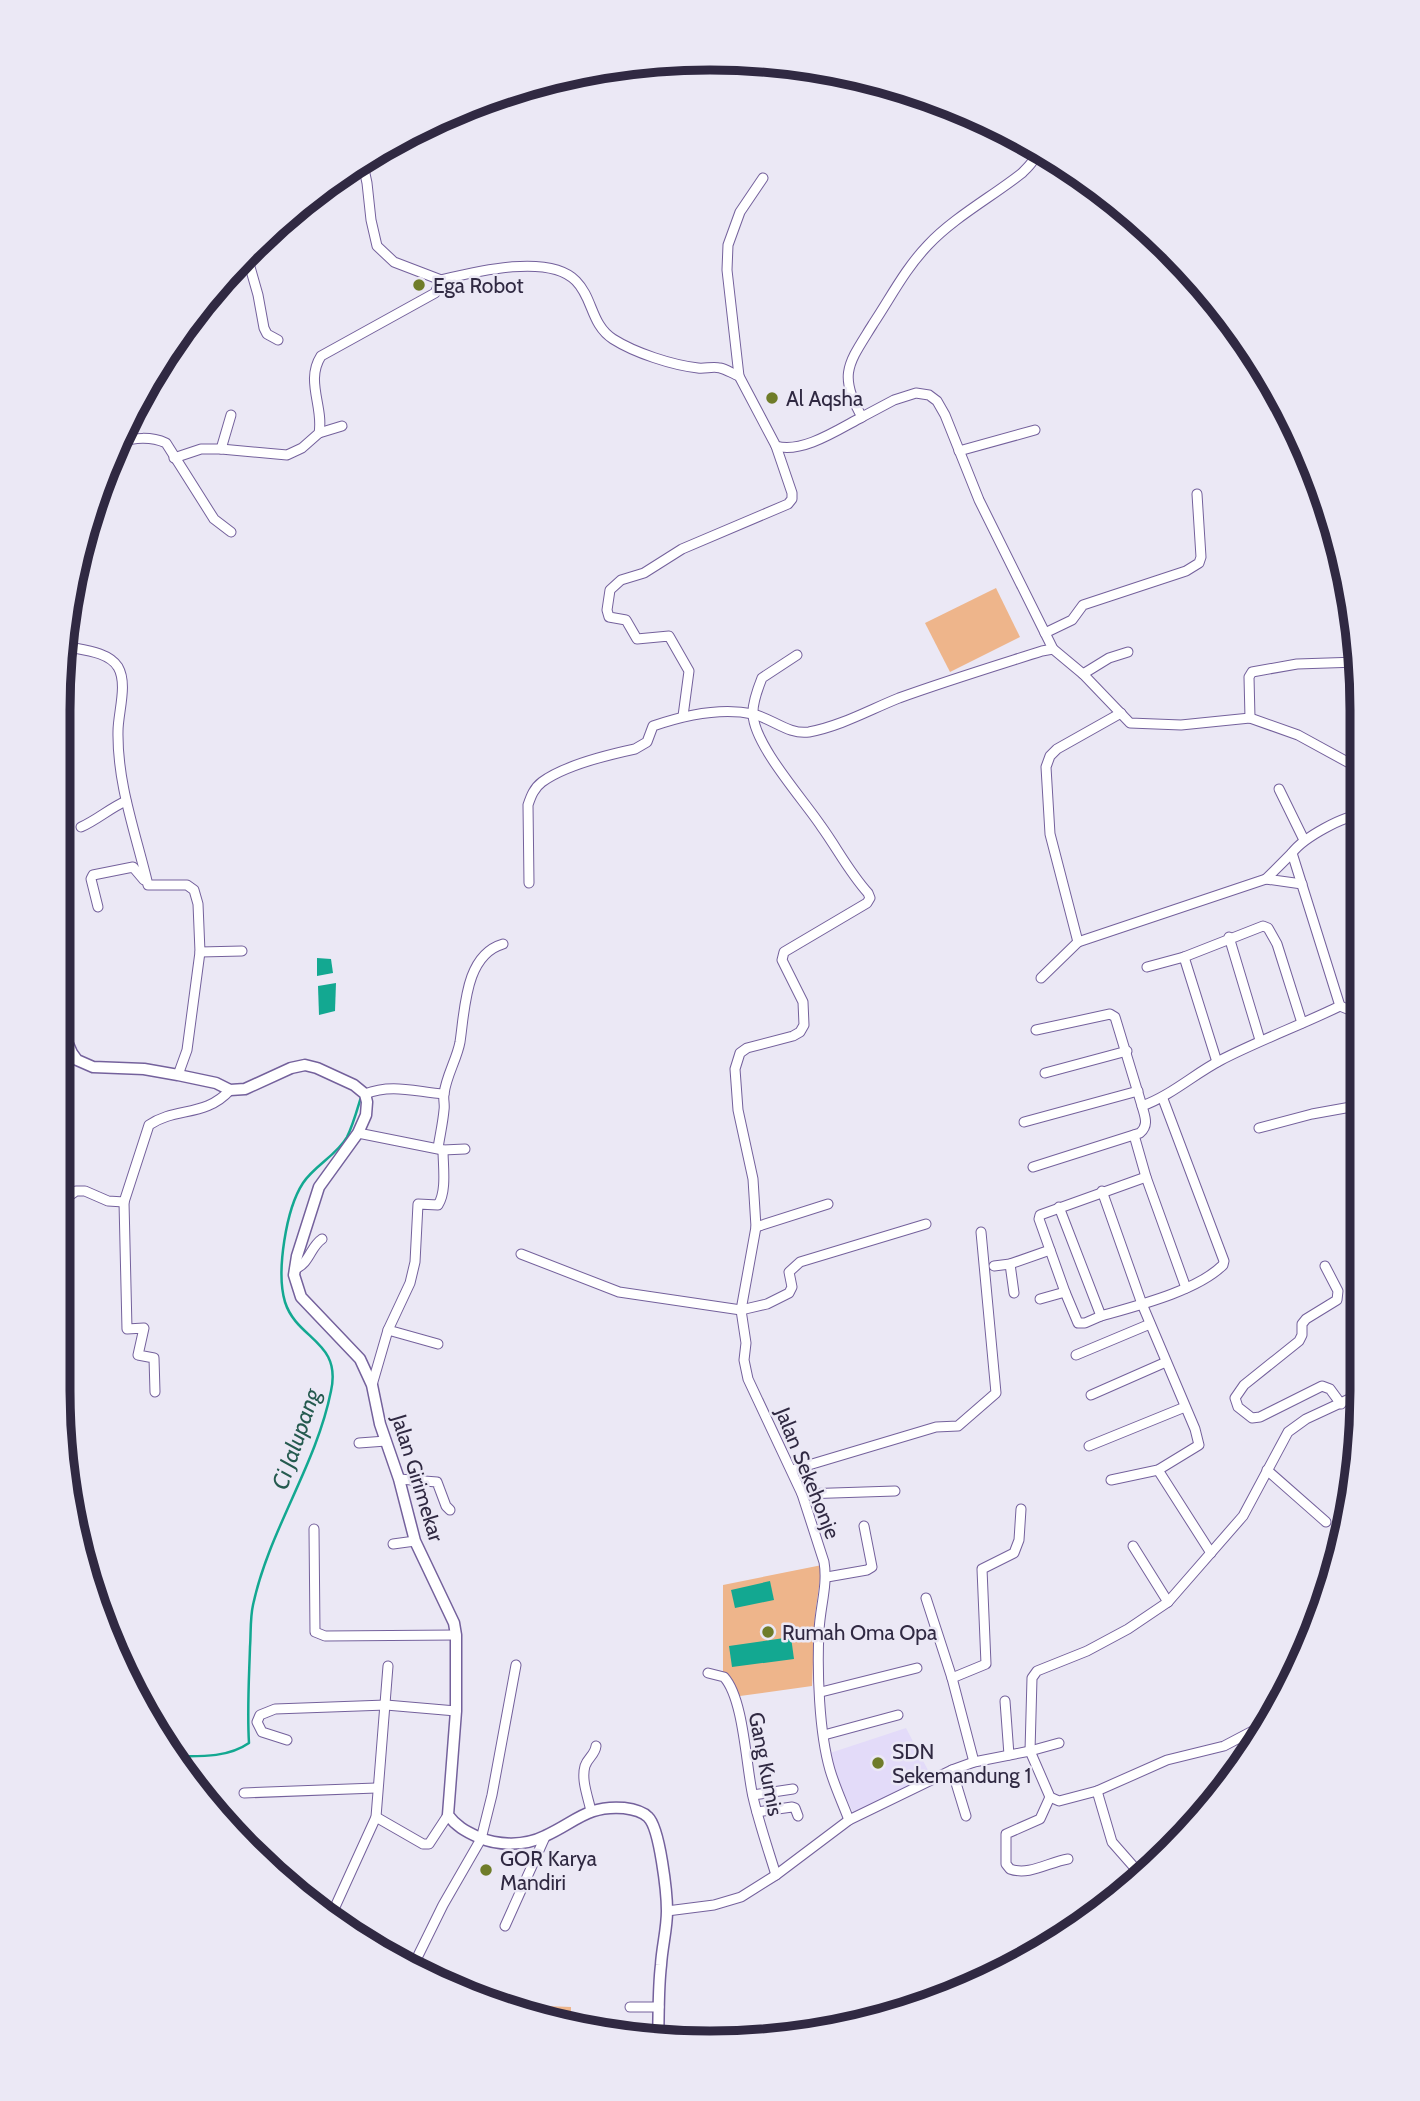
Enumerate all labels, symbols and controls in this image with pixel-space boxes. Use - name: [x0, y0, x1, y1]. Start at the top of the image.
- place label: Ega Robot: [433, 273, 524, 298]
- marker: Ega Robot: [411, 277, 427, 293]
- place label: Al Aqsha: [786, 386, 863, 411]
- marker: Al Aqsha: [764, 390, 780, 406]
- water label: Ci Jalupang: [266, 1384, 327, 1493]
- street label: Jalan Sekehonje: [769, 1403, 846, 1543]
- street label: Jalan Girimekar: [387, 1411, 449, 1545]
- place label: Rumah Oma Opa: [782, 1620, 937, 1645]
- marker: Rumah Oma Opa: [760, 1624, 776, 1640]
- street label: Gang Kumis: [744, 1710, 788, 1818]
- place label: SDN Sekemandung 1: [892, 1739, 1031, 1788]
- marker: SDN Sekemandung 1: [870, 1755, 886, 1771]
- place label: GOR Karya Mandiri: [500, 1846, 597, 1895]
- marker: GOR Karya Mandiri: [478, 1862, 494, 1878]

